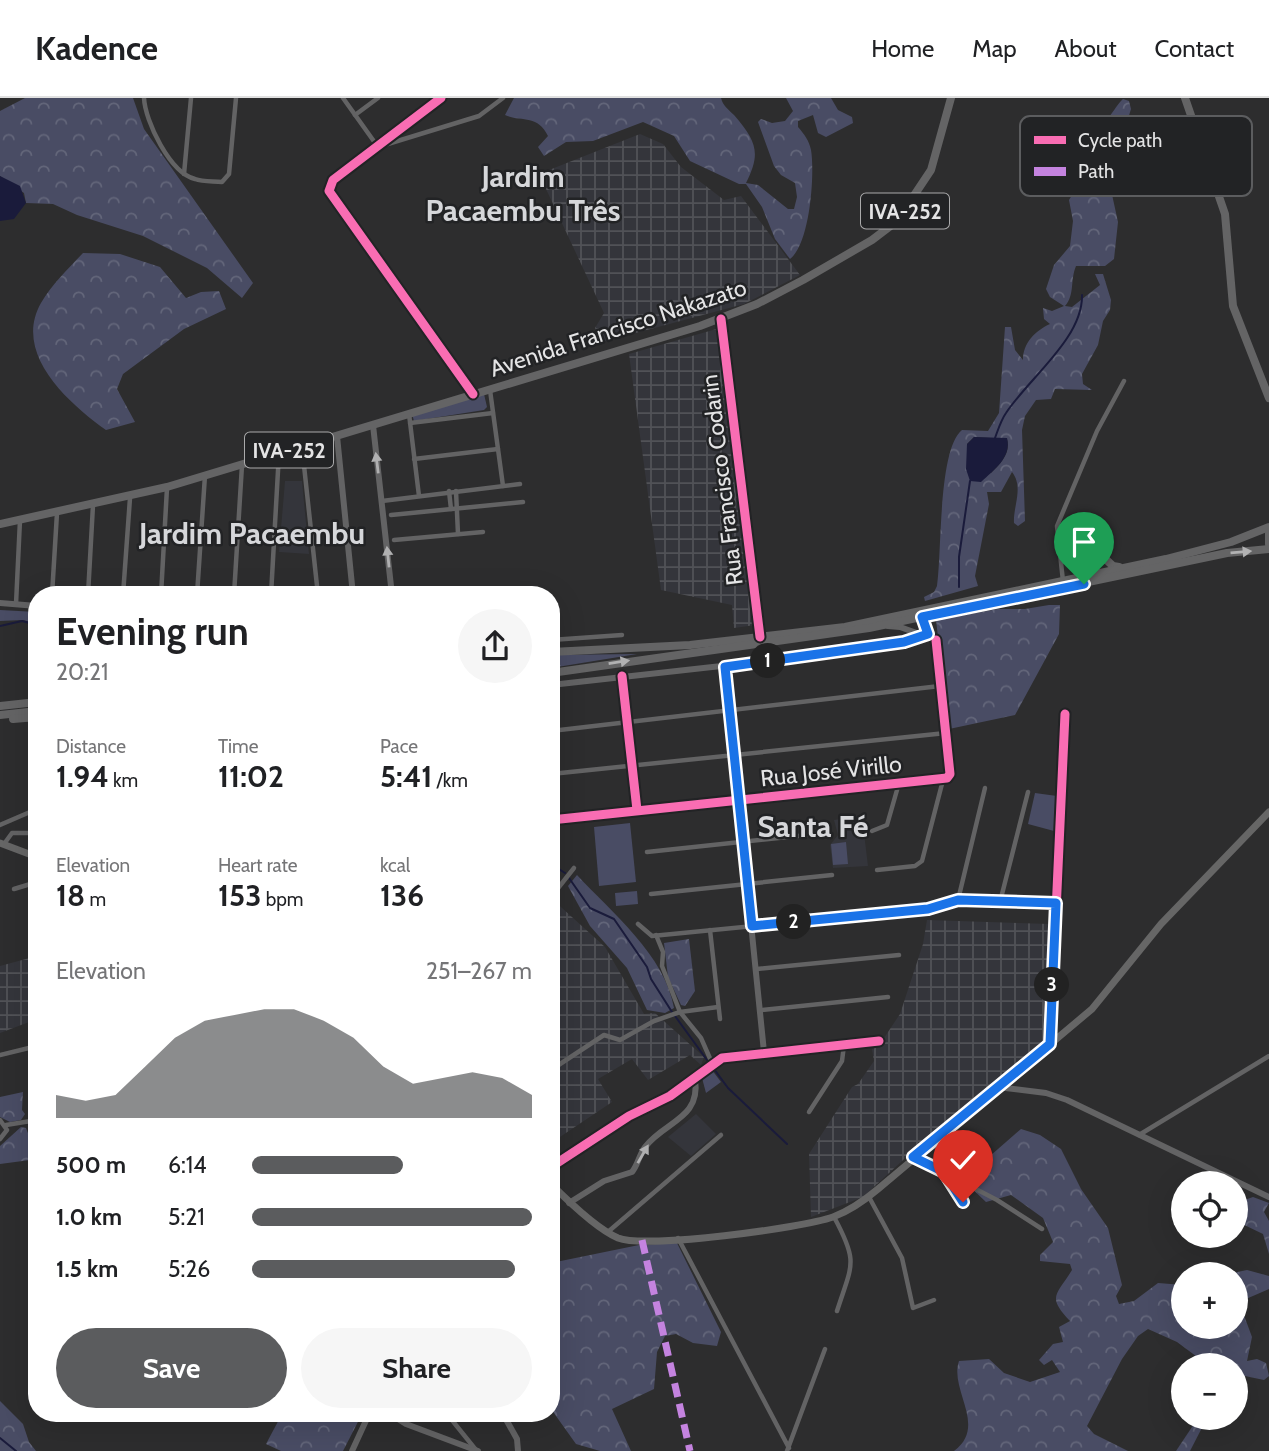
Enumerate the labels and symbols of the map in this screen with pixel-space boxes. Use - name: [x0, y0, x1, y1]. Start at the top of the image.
- legend: [1020, 116, 1252, 196]
- text: Cycle path: [1078, 129, 1162, 152]
- district label: Jardim Pacaembu Três: [426, 158, 620, 229]
- text: Path: [1078, 160, 1114, 183]
- road number: IVA-252: [861, 194, 949, 228]
- street label: Avenida Francisco Nakazato: [486, 273, 750, 383]
- street label: Rua Francisco Codarin: [695, 373, 749, 587]
- road number: IVA-252: [245, 432, 333, 468]
- one-way arrow: [372, 452, 383, 474]
- pin: [1054, 512, 1114, 584]
- district label: Jardim Pacaembu: [138, 515, 365, 552]
- one-way arrow: [382, 546, 393, 568]
- one-way arrow: [1230, 546, 1252, 557]
- pin: 1: [750, 644, 786, 678]
- one-way arrow: [608, 656, 630, 667]
- street label: Rua José Virillo: [759, 750, 903, 792]
- district label: Santa Fé: [758, 808, 868, 845]
- pin: 2: [776, 904, 812, 940]
- pin: 3: [1034, 968, 1070, 1002]
- pin: [933, 1130, 993, 1202]
- one-way arrow: [637, 1144, 649, 1163]

